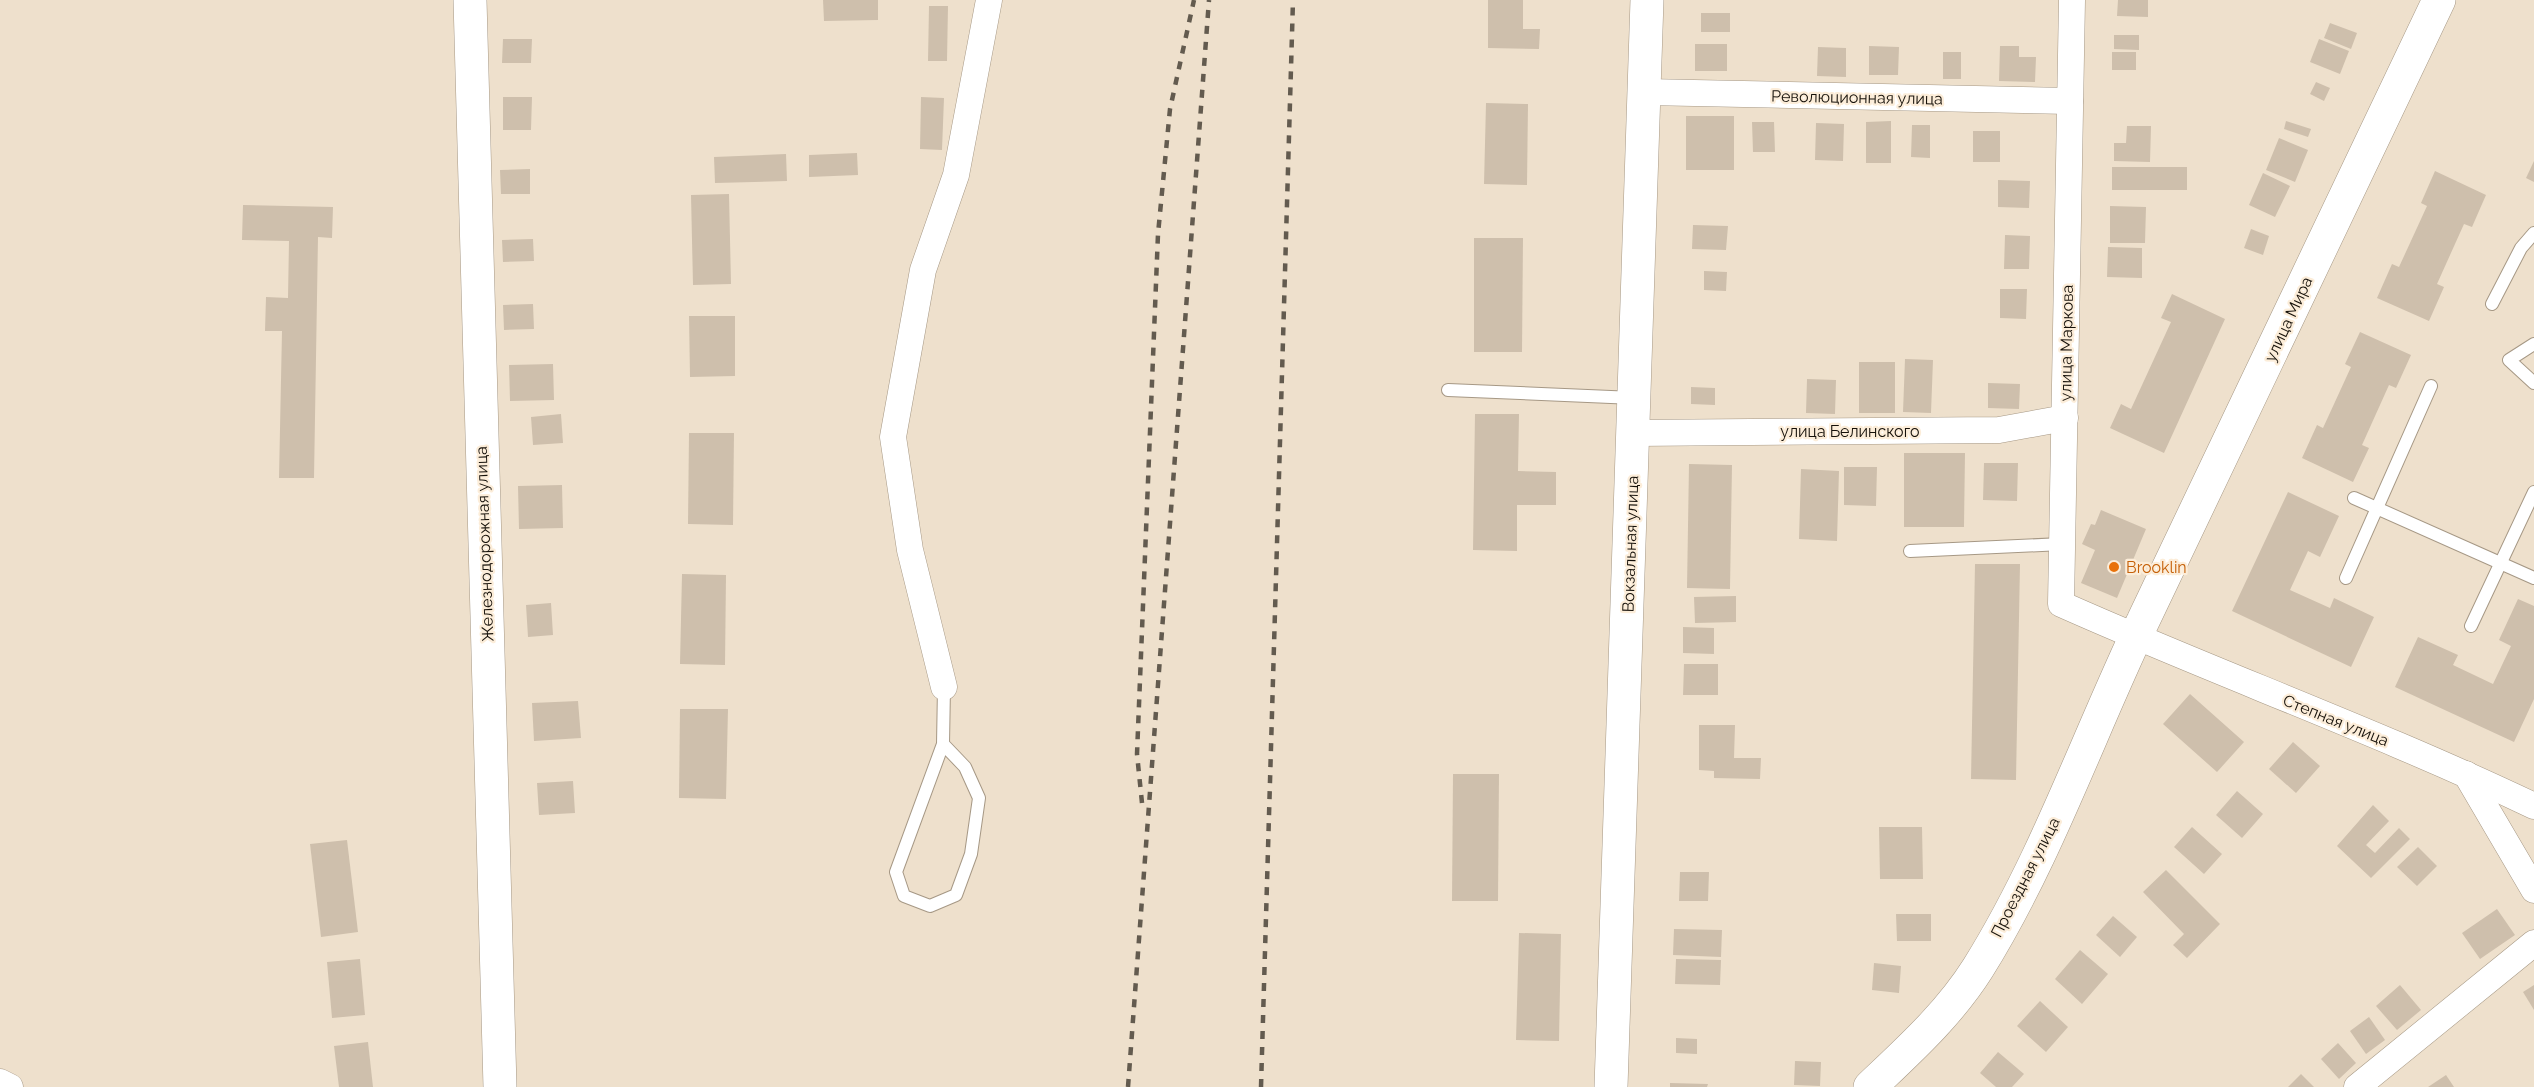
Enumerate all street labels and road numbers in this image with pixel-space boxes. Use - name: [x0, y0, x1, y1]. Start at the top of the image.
- street label: Революционная улица: [1771, 87, 1943, 108]
- street label: улица Мира: [2261, 274, 2316, 365]
- street label: улица Маркова: [2056, 285, 2077, 401]
- street label: улица Белинского: [1780, 422, 1920, 441]
- street label: Железнодорожная улица: [472, 446, 497, 642]
- street label: Вокзальная улица: [1619, 475, 1642, 613]
- street label: Степная улица: [2280, 691, 2391, 750]
- street label: Проездная улица: [1987, 814, 2064, 940]

